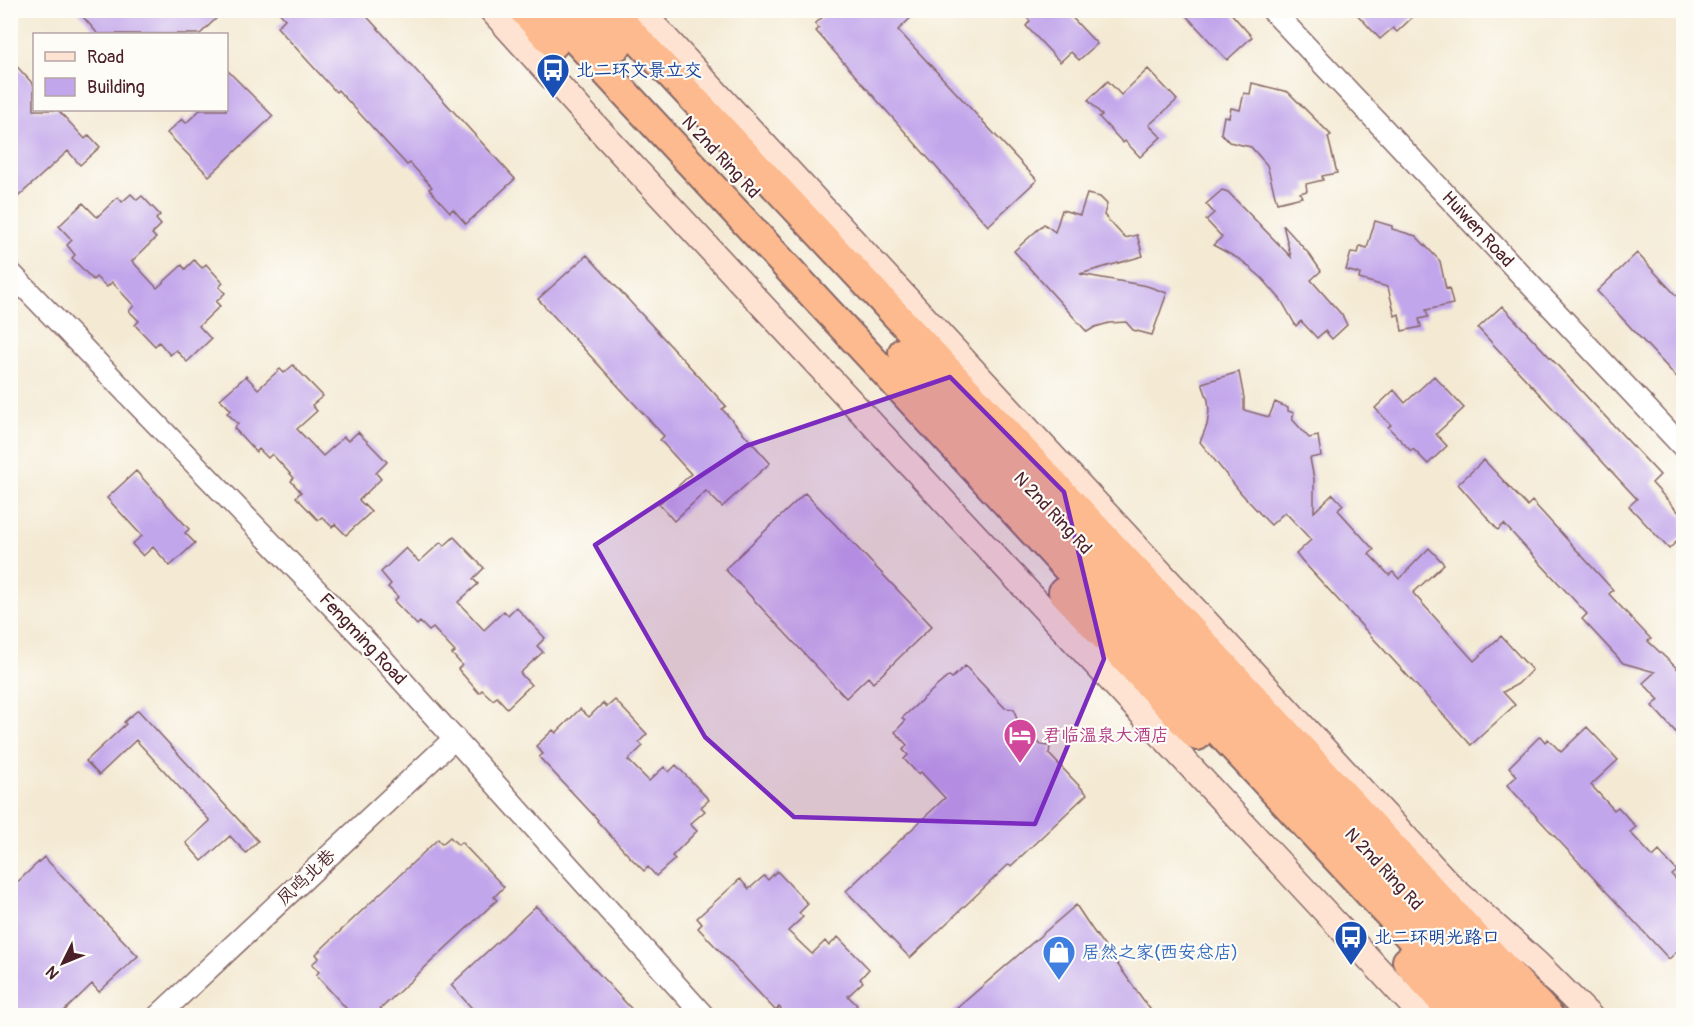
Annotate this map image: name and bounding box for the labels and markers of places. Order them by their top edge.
bus stop icon: 北二环文景立交 [535,52,571,99]
place label: 北二环文景立交 [576,59,702,82]
hotel icon: 君临温泉大酒店 [1002,717,1038,764]
place label: 君临温泉大酒店 [1043,724,1169,747]
bus stop icon: 北二环明光路口 [1333,919,1369,966]
place label: 北二环明光路口 [1374,926,1500,949]
shop icon: 居然之家(西安总店) [1041,934,1077,981]
place label: 居然之家(西安总店) [1082,941,1238,964]

